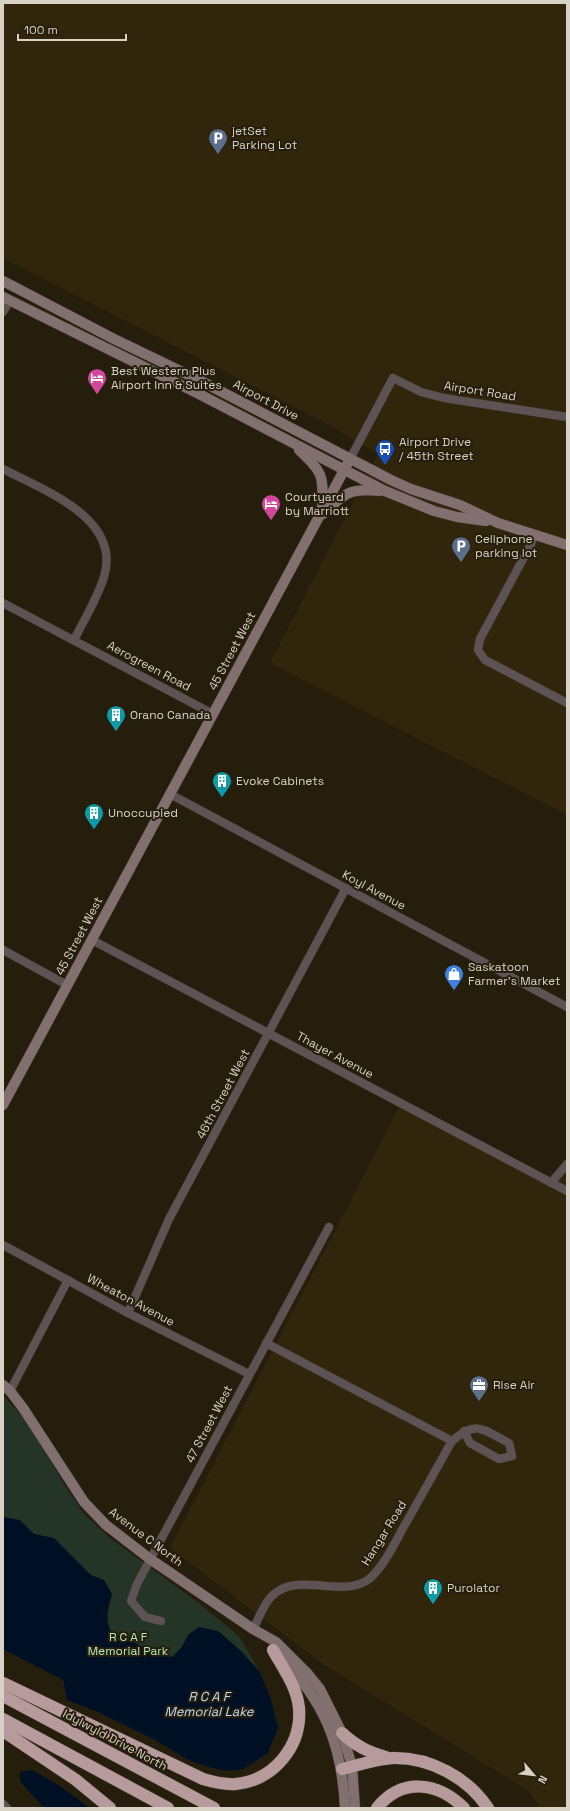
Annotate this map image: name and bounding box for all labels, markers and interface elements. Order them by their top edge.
scale bar [18,16,126,42]
text: 100 m [24,22,58,38]
place label: jetSet Parking Lot [231,123,297,153]
parking icon: jetSet Parking Lot [207,127,229,155]
place label: Best Western Plus Airport Inn & Suites [111,363,222,393]
hotel icon: Best Western Plus Airport Inn & Suites [86,367,108,395]
street label: Airport Drive [230,376,302,424]
street label: Airport Road [443,377,517,405]
place label: Airport Drive / 45th Street [399,434,474,464]
bus stop icon: Airport Drive / 45th Street [374,438,396,466]
place label: Courtyard by Marriott [285,489,349,519]
hotel icon: Courtyard by Marriott [260,493,282,521]
place label: Cellphone parking lot [475,531,537,561]
parking icon: Cellphone parking lot [450,535,472,563]
street label: 45 Street West [205,609,259,693]
street label: Aerogreen Road [104,637,194,695]
building icon: Orano Canada [105,704,127,732]
place label: Orano Canada [130,707,211,723]
building icon: Evoke Cabinets [211,770,233,798]
place label: Evoke Cabinets [236,773,324,789]
building icon: Unoccupied [83,802,105,830]
place label: Unoccupied [108,805,178,821]
street label: Koyl Avenue [339,866,409,914]
street label: 45 Street West [52,894,106,978]
place label: Saskatoon Farmer's Market [468,959,560,989]
shop icon: Saskatoon Farmer's Market [443,963,465,991]
street label: Thayer Avenue [294,1028,376,1082]
street label: 46th Street West [193,1046,253,1142]
street label: Wheaton Avenue [84,1270,178,1330]
office icon: Rise Air [468,1374,490,1402]
place label: Rise Air [493,1377,535,1393]
street label: 47 Street West [182,1382,236,1466]
street label: Hangar Road [358,1497,410,1569]
street label: Avenue C North [106,1504,186,1570]
building icon: Purolator [422,1577,444,1605]
place label: Purolator [447,1580,500,1596]
park label: R C A F Memorial Park [88,1629,169,1659]
water label: R C A F Memorial Lake [164,1688,255,1720]
street label: Idylwyld Drive North [60,1706,170,1774]
north arrow [514,1755,554,1795]
text: N [535,1773,551,1786]

